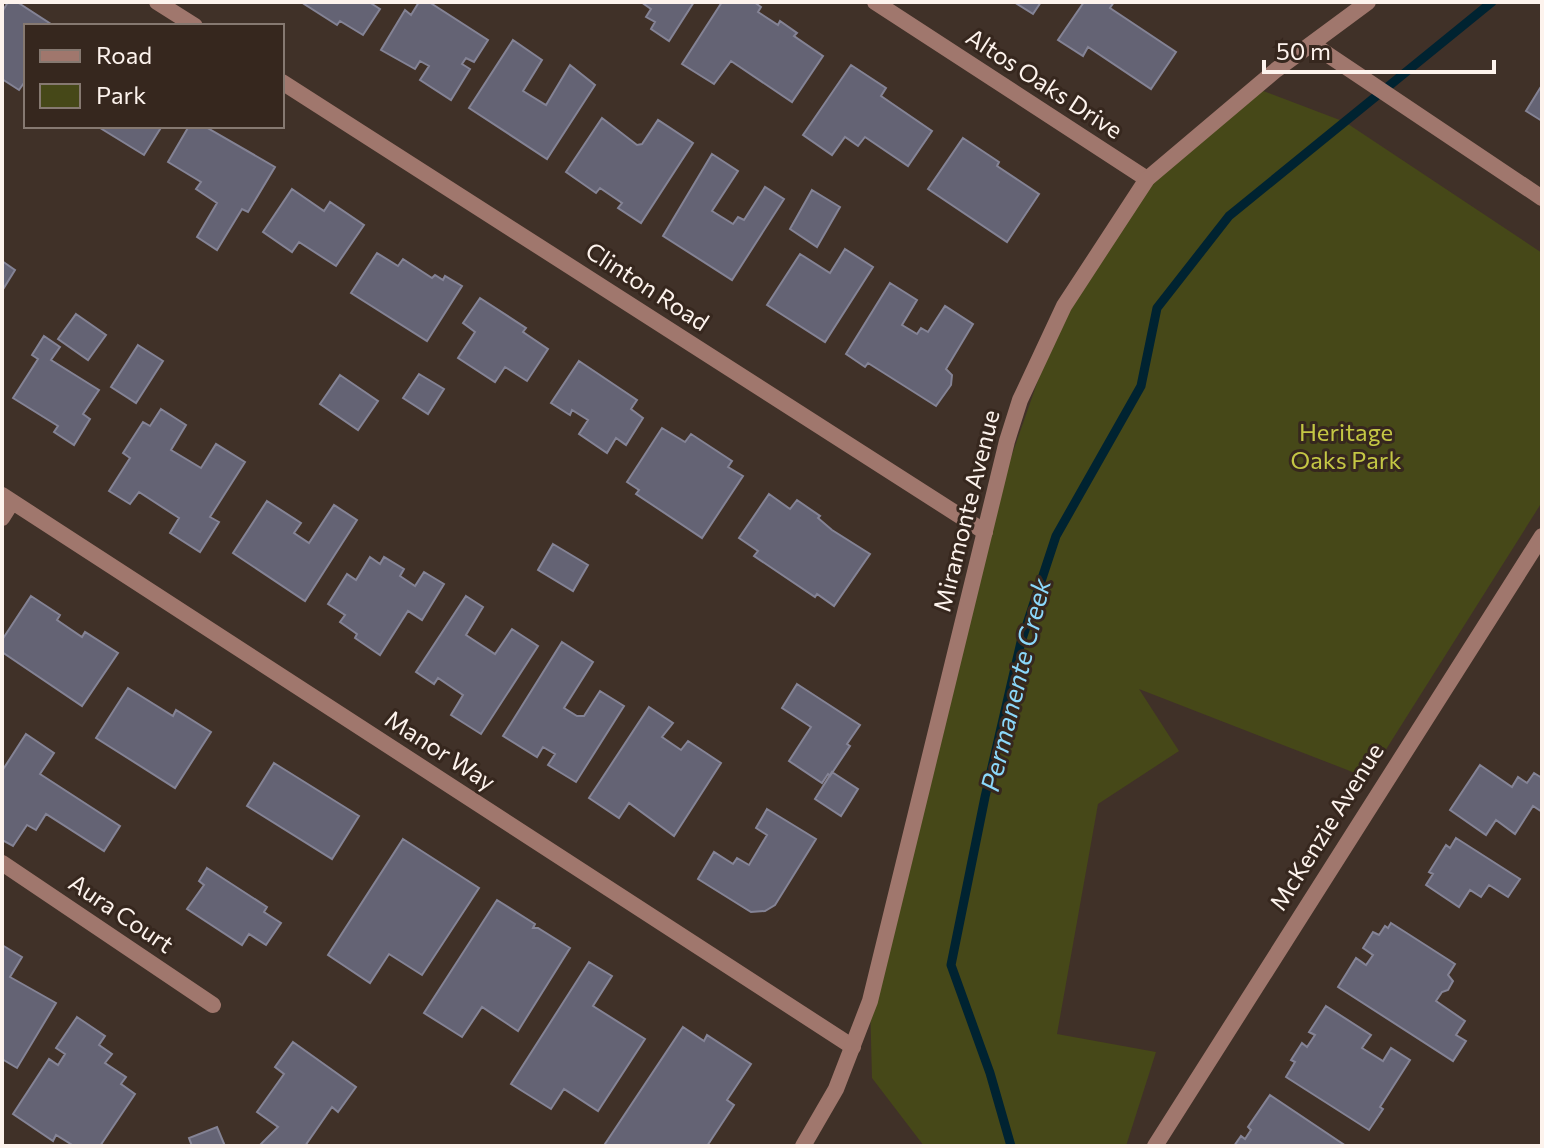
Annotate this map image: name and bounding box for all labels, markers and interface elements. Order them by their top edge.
street label: Altos Oaks Drive [961,21,1128,144]
legend [24,24,284,128]
scale bar [1264,24,1494,74]
text: 50 m [1276,36,1331,65]
text: Road [96,40,152,69]
text: Park [96,80,146,109]
street label: Clinton Road [581,235,715,336]
street label: Miramonte Avenue [926,407,1005,615]
park label: Heritage Oaks Park [1291,417,1401,474]
water label: Permanente Creek [973,574,1056,794]
street label: Manor Way [380,703,501,796]
street label: McKenzie Avenue [1263,737,1389,915]
street label: Aura Court [64,867,180,958]

